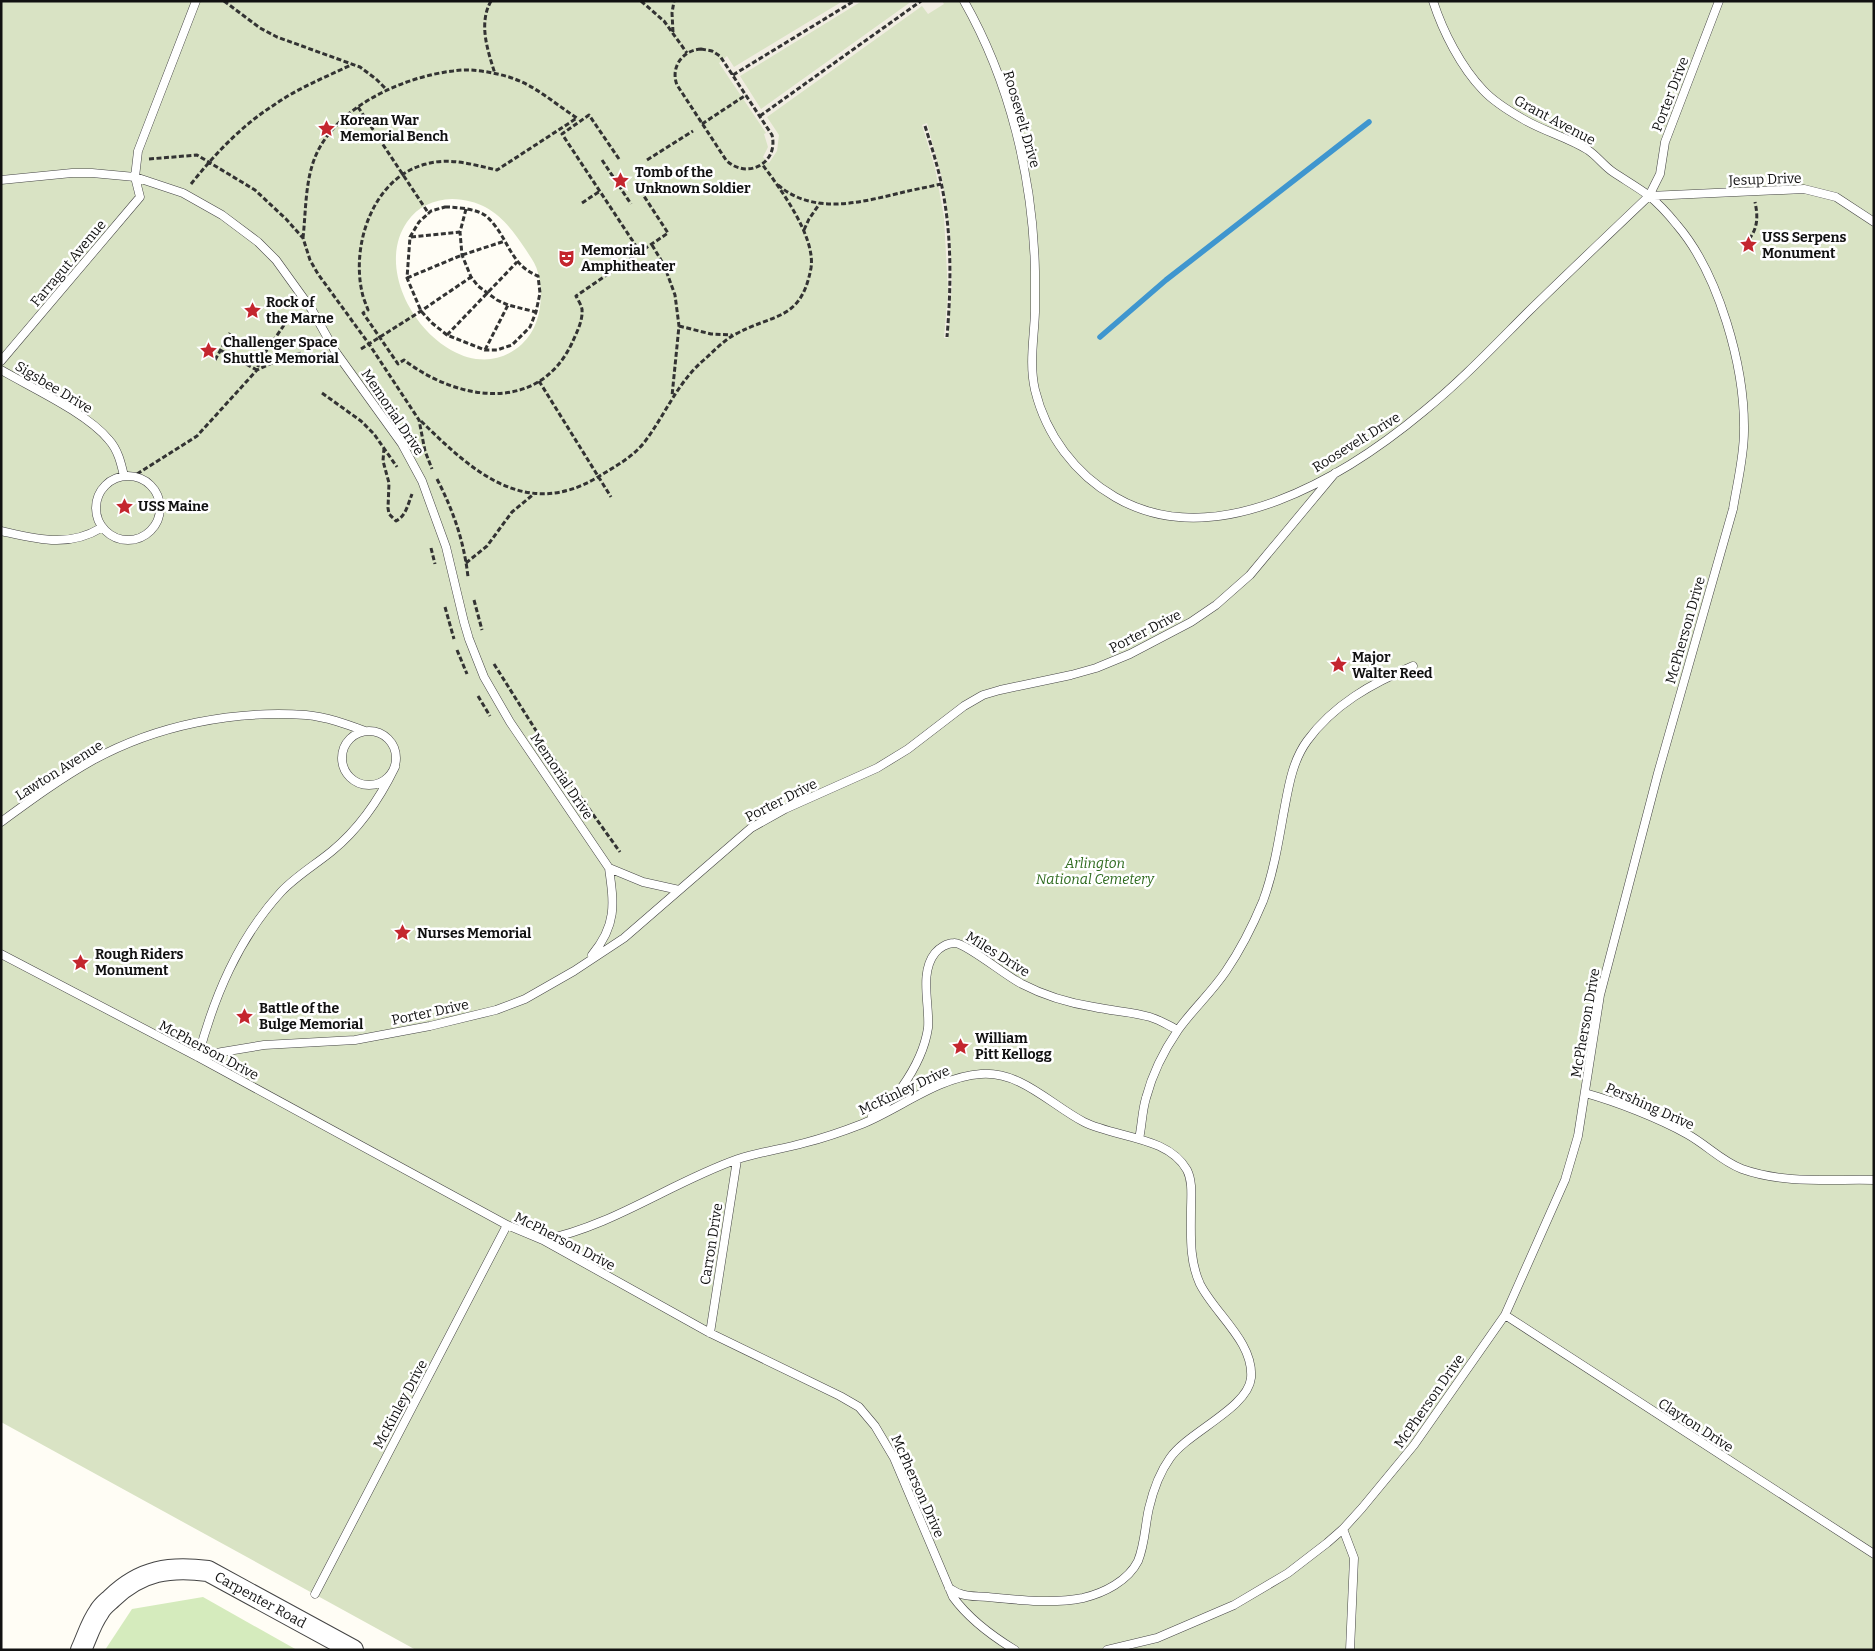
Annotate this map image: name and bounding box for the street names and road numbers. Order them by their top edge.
street label: Porter Drive [1648,55,1692,134]
street label: Roosevelt Drive [1000,69,1044,170]
street label: Grant Avenue [1511,92,1598,149]
street label: Jesup Drive [1727,170,1802,189]
street label: Farragut Avenue [27,216,110,310]
street label: Sigsbee Drive [12,358,96,417]
street label: Memorial Drive [357,366,428,459]
street label: Roosevelt Drive [1309,409,1403,476]
street label: McPherson Drive [1662,575,1709,686]
street label: Porter Drive [1106,606,1184,657]
street label: Memorial Drive [526,730,597,823]
street label: Lawton Avenue [12,737,106,804]
street label: Porter Drive [742,775,820,826]
street label: Miles Drive [963,928,1033,981]
street label: McPherson Drive [1567,967,1603,1079]
street label: Porter Drive [390,996,470,1029]
street label: McPherson Drive [156,1017,262,1084]
street label: McKinley Drive [856,1062,952,1119]
street label: Pershing Drive [1603,1079,1697,1134]
street label: Carron Drive [697,1202,726,1286]
street label: McPherson Drive [512,1209,618,1274]
street label: McPherson Drive [1391,1351,1468,1452]
street label: McKinley Drive [370,1357,431,1452]
street label: Clayton Drive [1655,1395,1737,1456]
street label: McPherson Drive [887,1432,948,1540]
street label: Carpenter Road [211,1568,309,1632]

